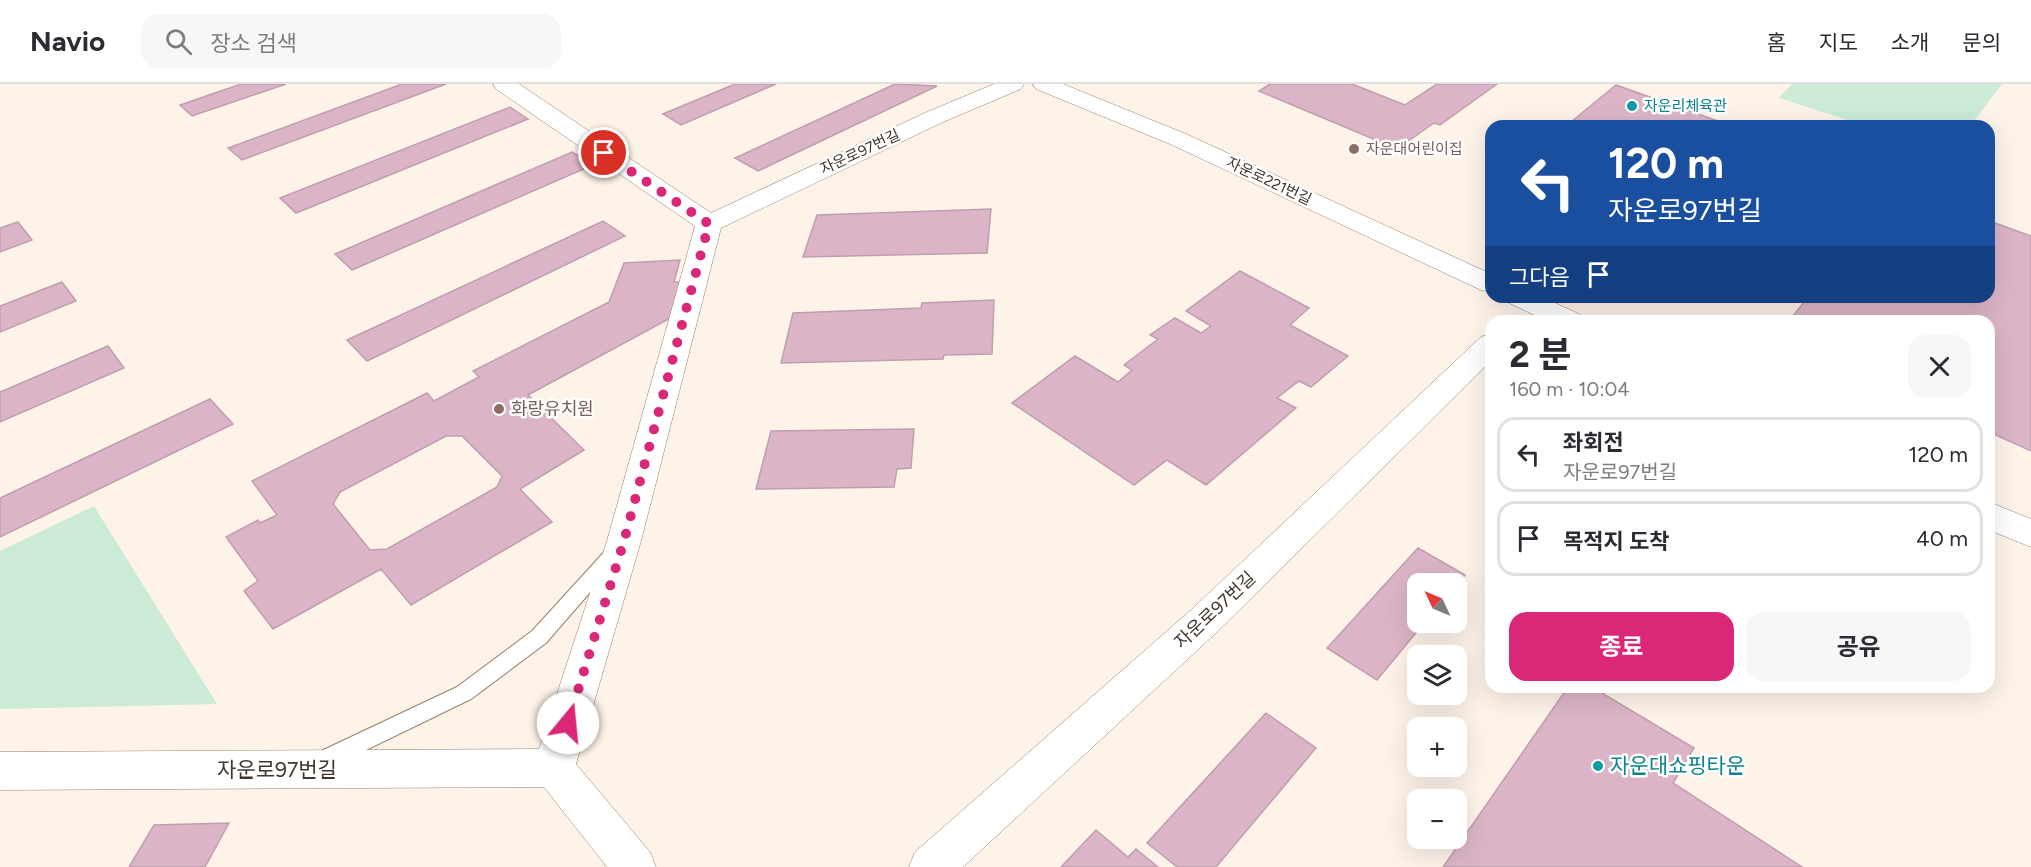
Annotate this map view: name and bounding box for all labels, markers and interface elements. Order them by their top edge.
search box [141,14,561,68]
text: Navio [30,24,105,58]
icon: search [162,25,195,58]
text: 장소 검색 [210,30,297,57]
text: 홈 [1767,30,1786,55]
text: 지도 [1819,30,1858,55]
text: 소개 [1891,30,1929,55]
text: 문의 [1962,30,2001,55]
place label: 자운리체육관 [1644,97,1727,115]
marker: 자운리체육관 [1625,99,1639,113]
street label: 자운로97번길 [817,126,903,178]
pin [578,127,629,178]
icon: arrive [587,136,620,169]
text: 120 m [1608,138,1724,189]
place label: 자운대어린이집 [1366,140,1463,158]
marker: 자운대어린이집 [1347,142,1361,156]
icon: left [1509,144,1587,222]
street label: 자운로221번길 [1224,153,1314,209]
text: 자운로97번길 [1608,194,1762,227]
icon: arrive [1582,258,1615,291]
text: 그다음 [1509,264,1570,291]
text: 2 분 [1509,333,1572,376]
button: close [1908,335,1971,398]
text: 160 m · 10:04 [1509,377,1630,401]
place label: 화랑유치원 [511,398,594,420]
marker: 화랑유치원 [492,402,506,416]
text: 좌회전 [1563,429,1624,456]
icon: left [1512,438,1545,471]
text: 120 m [1908,441,1968,468]
text: 자운로97번길 [1563,460,1677,484]
icon: arrive [1512,522,1545,555]
text: 40 m [1916,525,1968,552]
text: 목적지 도착 [1563,528,1669,555]
street label: 자운로97번길 [1170,567,1260,653]
north arrow [1407,573,1467,633]
map controls [1407,573,1467,849]
button: 종료 [1509,612,1734,681]
button: 공유 [1746,612,1971,681]
button: layers [1407,645,1467,705]
position arrow [536,691,600,755]
button: + [1407,717,1467,777]
place label: 자운대쇼핑타운 [1610,753,1745,778]
street label: 자운로97번길 [217,757,337,782]
marker: 자운대쇼핑타운 [1591,759,1605,773]
button: − [1407,789,1467,849]

